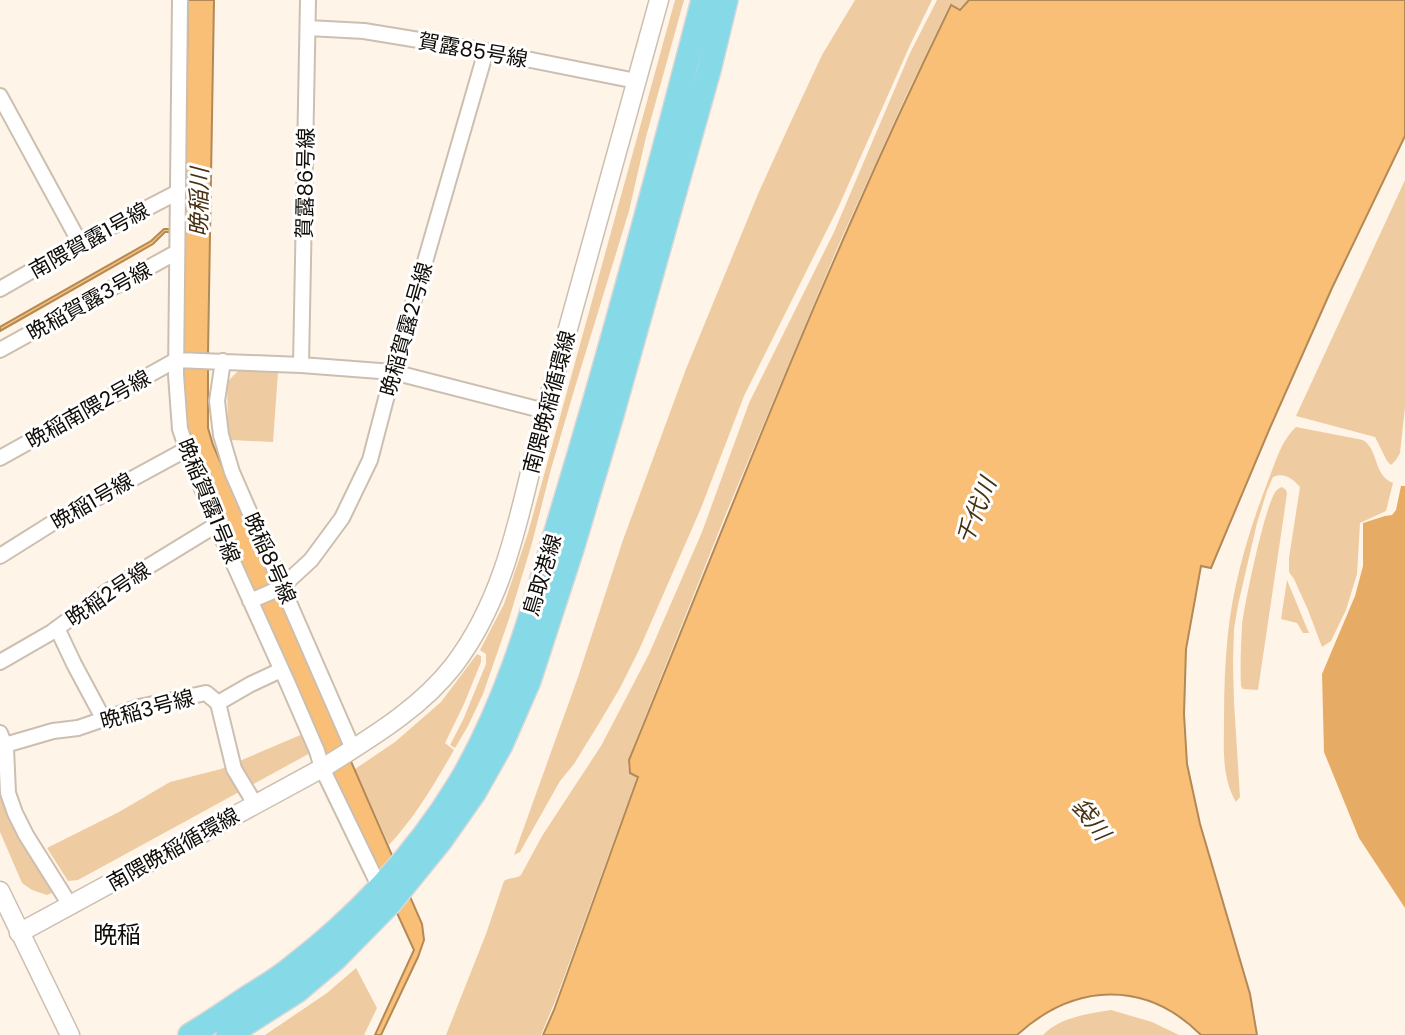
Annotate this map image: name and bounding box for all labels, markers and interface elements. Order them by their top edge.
street label: 賀露85号線 [416,26,530,74]
street label: 賀露86号線 [290,127,320,239]
water label: 晩稲川 [182,164,216,237]
street label: 南隈賀露1号線 [24,195,154,285]
street label: 晩稲賀露3号線 [21,255,157,347]
street label: 晩稲賀露2号線 [373,259,439,399]
street label: 南隈晩稲循環線 [516,327,582,477]
street label: 晩稲南隈2号線 [21,363,155,455]
street label: 晩稲賀露1号線 [171,434,247,568]
street label: 晩稲1号線 [45,466,139,536]
water label: 千代川 [948,470,1005,549]
street label: 晩稲8号線 [237,508,303,608]
street label: 鳥取港線 [516,531,568,619]
street label: 晩稲2号線 [60,555,156,633]
street label: 晩稲3号線 [97,683,197,735]
water label: 袋川 [1064,791,1119,849]
street label: 南隈晩稲循環線 [102,801,244,897]
district label: 晩稲 [93,918,141,951]

